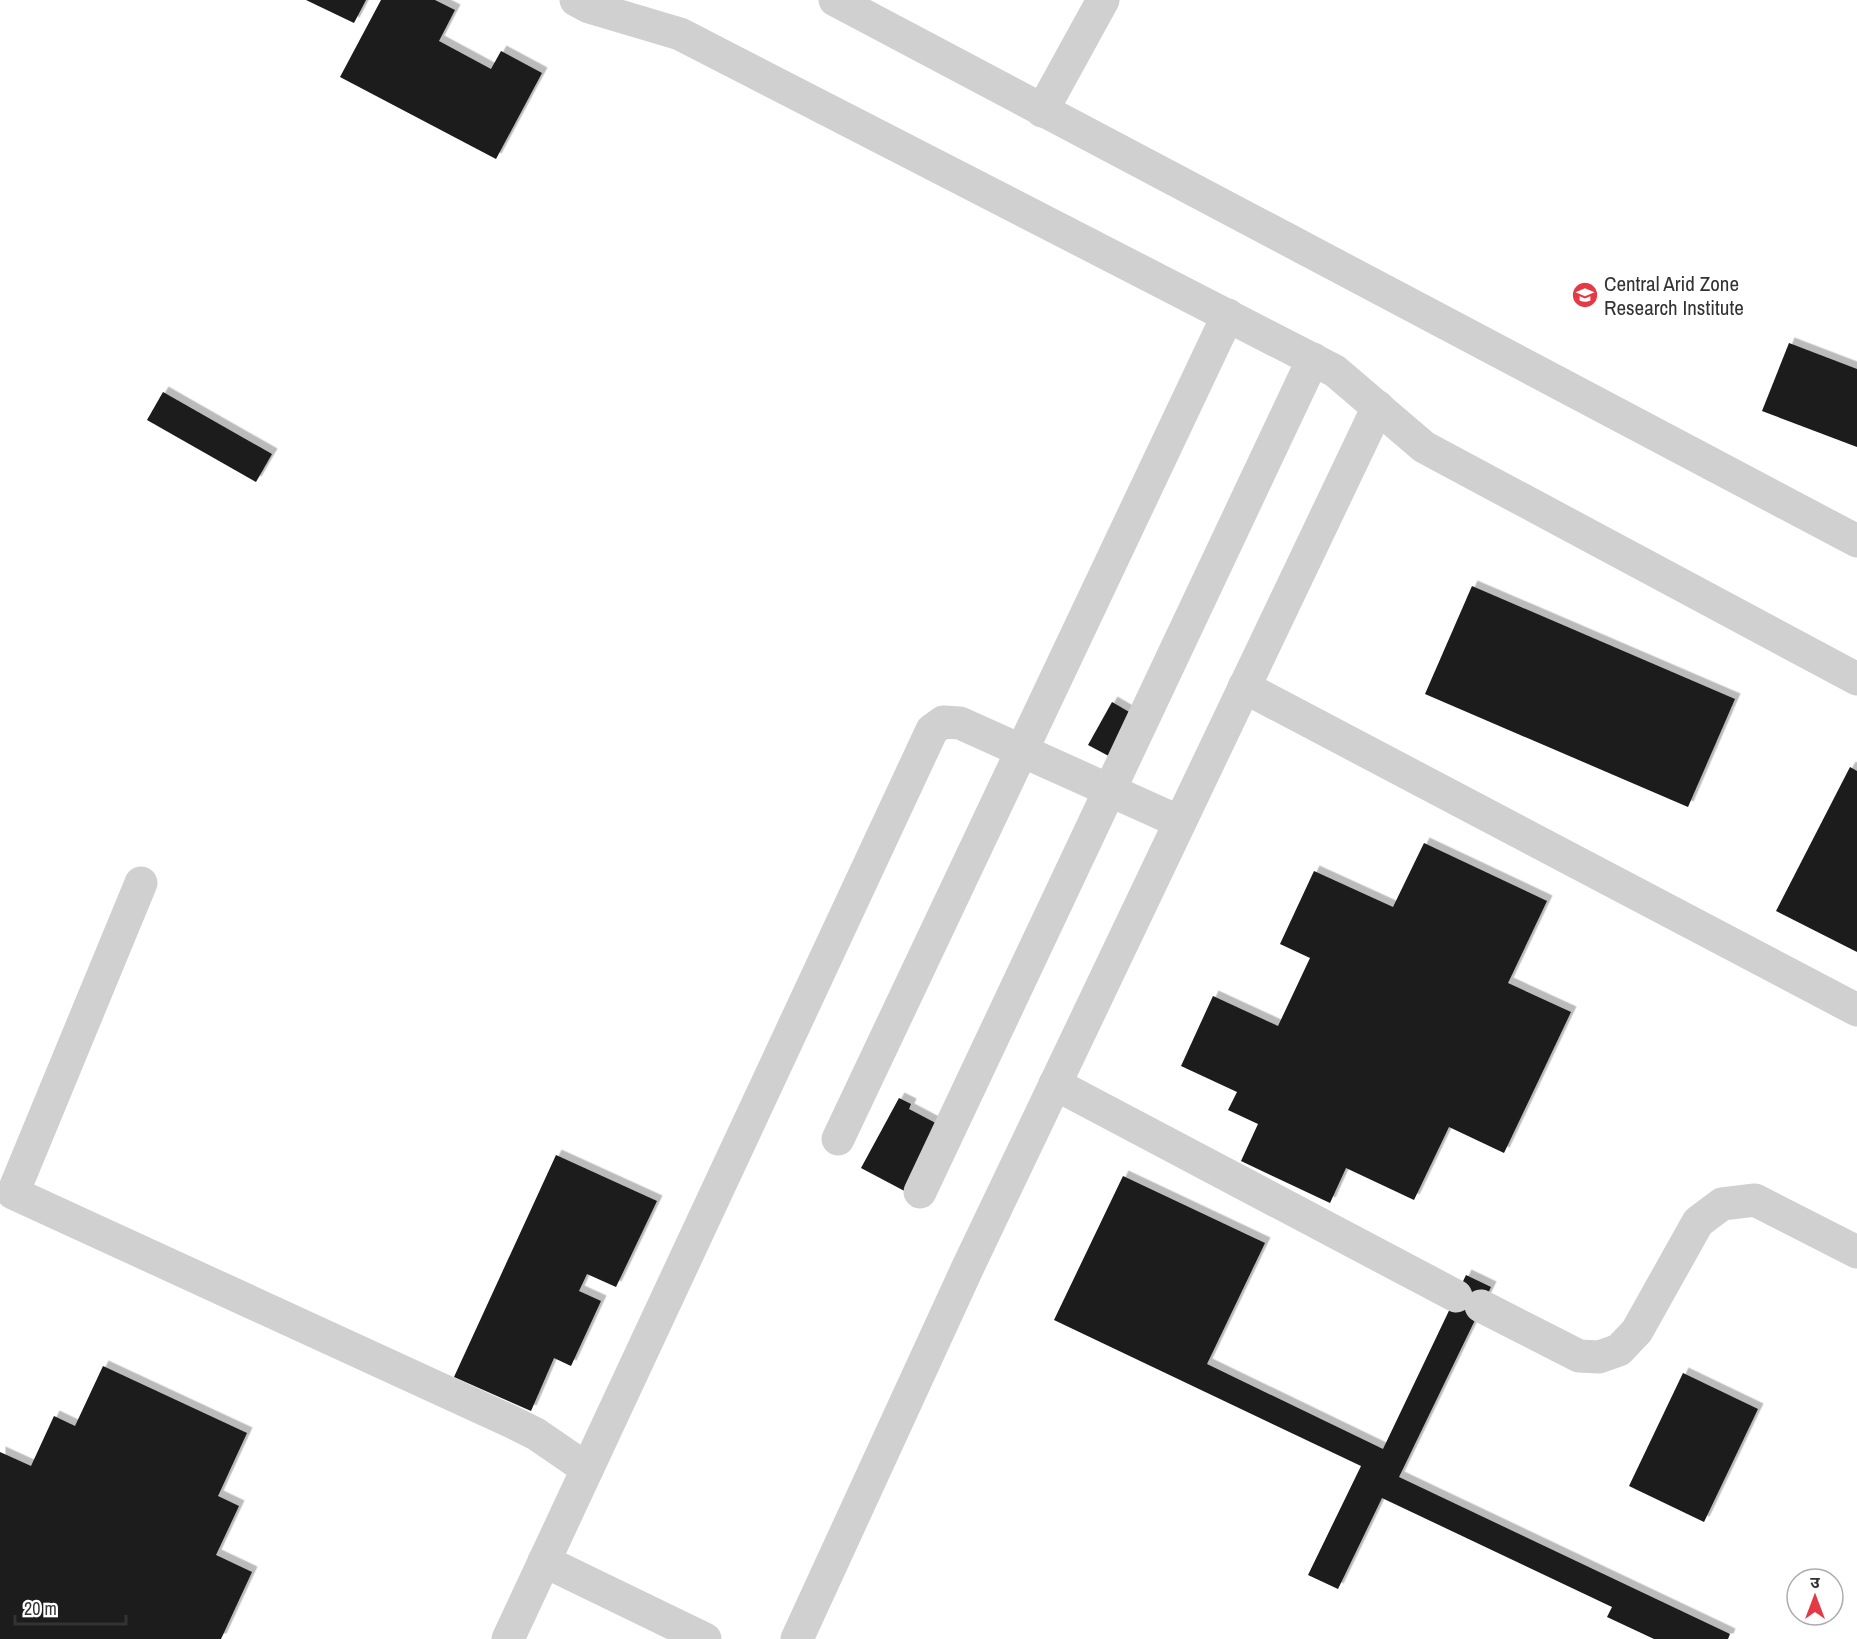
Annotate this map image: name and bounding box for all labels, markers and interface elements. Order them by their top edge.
place label: Central Arid Zone Research Institute [1604,269,1744,322]
school or university icon: Central Arid Zone Research Institute [1570,280,1600,310]
north arrow [1785,1567,1845,1627]
text: उ [1810,1571,1820,1593]
scale bar [15,1588,126,1626]
text: 20 m [24,1596,57,1621]

